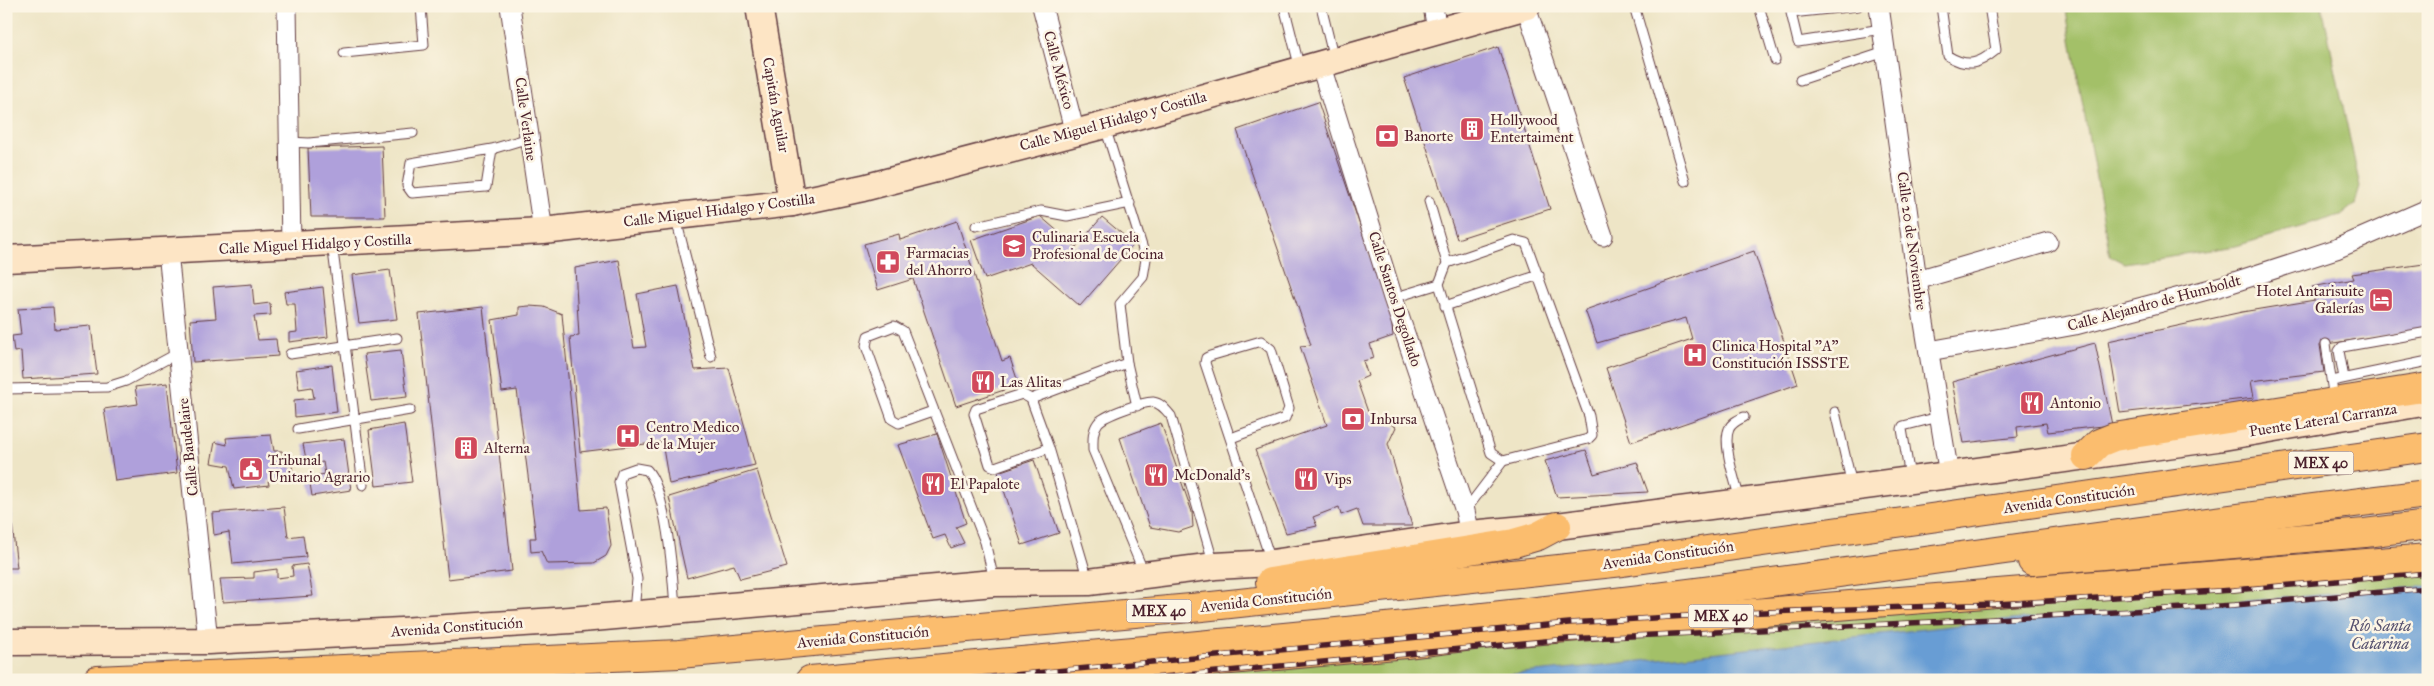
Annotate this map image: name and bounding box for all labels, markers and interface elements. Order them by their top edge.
street label: Calle México [1040,29,1078,111]
street label: Capitán Aguilar [759,56,793,154]
street label: Calle Verlaine [511,76,541,162]
street label: Calle Miguel Hidalgo y Costilla [1018,87,1209,155]
place label: Hollywood Entertaiment [1490,111,1575,146]
building icon: Hollywood Entertaiment [1459,116,1485,142]
bank icon: Banorte [1374,123,1400,149]
place label: Banorte [1404,127,1453,145]
street label: Calle 20 de Noviembre [1893,171,1931,311]
street label: Calle Miguel Hidalgo y Costilla [622,189,816,231]
place label: Culinaria Escuela Profesional de Cocina [1032,228,1164,263]
street label: Calle Santos Degollado [1365,229,1425,369]
street label: Calle Miguel Hidalgo y Costilla [218,230,412,258]
school or university icon: Culinaria Escuela Profesional de Cocina [1001,233,1027,259]
place label: Farmacias del Ahorro [906,244,972,279]
pharmacy icon: Farmacias del Ahorro [875,249,901,275]
street label: Calle Alejandro de Humboldt [2065,271,2243,335]
place label: Hotel Antarisuite Galerías [2256,282,2364,317]
hotel icon: Hotel Antarisuite Galerías [2368,287,2394,313]
place label: Clinica Hospital "A" Constitución ISSSTE [1712,337,1849,372]
hospital icon: Clinica Hospital "A" Constitución ISSSTE [1682,342,1708,368]
restaurant icon: Las Alitas [970,369,996,395]
place label: Las Alitas [1000,373,1061,391]
restaurant icon: Antonio [2019,390,2045,416]
place label: Antonio [2049,394,2101,412]
street label: Calle Baudelaire [174,397,202,497]
street label: Puente Lateral Carranza [2248,399,2399,441]
bank icon: Inbursa [1340,406,1366,432]
place label: Inbursa [1370,410,1418,428]
place label: Centro Medico de la Mujer [646,418,740,453]
hospital icon: Centro Medico de la Mujer [615,423,641,449]
building icon: Alterna [453,435,479,461]
place label: Alterna [483,439,530,457]
place label: Tribunal Unitario Agrario [268,451,371,486]
road number: MEX 40 [2288,452,2354,474]
public building icon: Tribunal Unitario Agrario [238,456,264,482]
restaurant icon: McDonald's [1143,462,1169,488]
place label: McDonald's [1174,466,1250,484]
restaurant icon: Vips [1293,466,1319,492]
place label: Vips [1323,470,1352,488]
restaurant icon: El Papalote [920,471,946,497]
place label: El Papalote [950,475,1020,493]
street label: Avenida Constitución [2001,481,2136,517]
street label: Avenida Constitución [1600,537,1735,573]
street label: Avenida Constitución [1198,584,1333,616]
road number: MEX 40 [1126,600,1192,622]
road number: MEX 40 [1688,604,1754,628]
street label: Avenida Constitución [389,613,524,641]
water label: Río Santa Catarina [2348,616,2412,653]
street label: Avenida Constitución [795,622,930,652]

